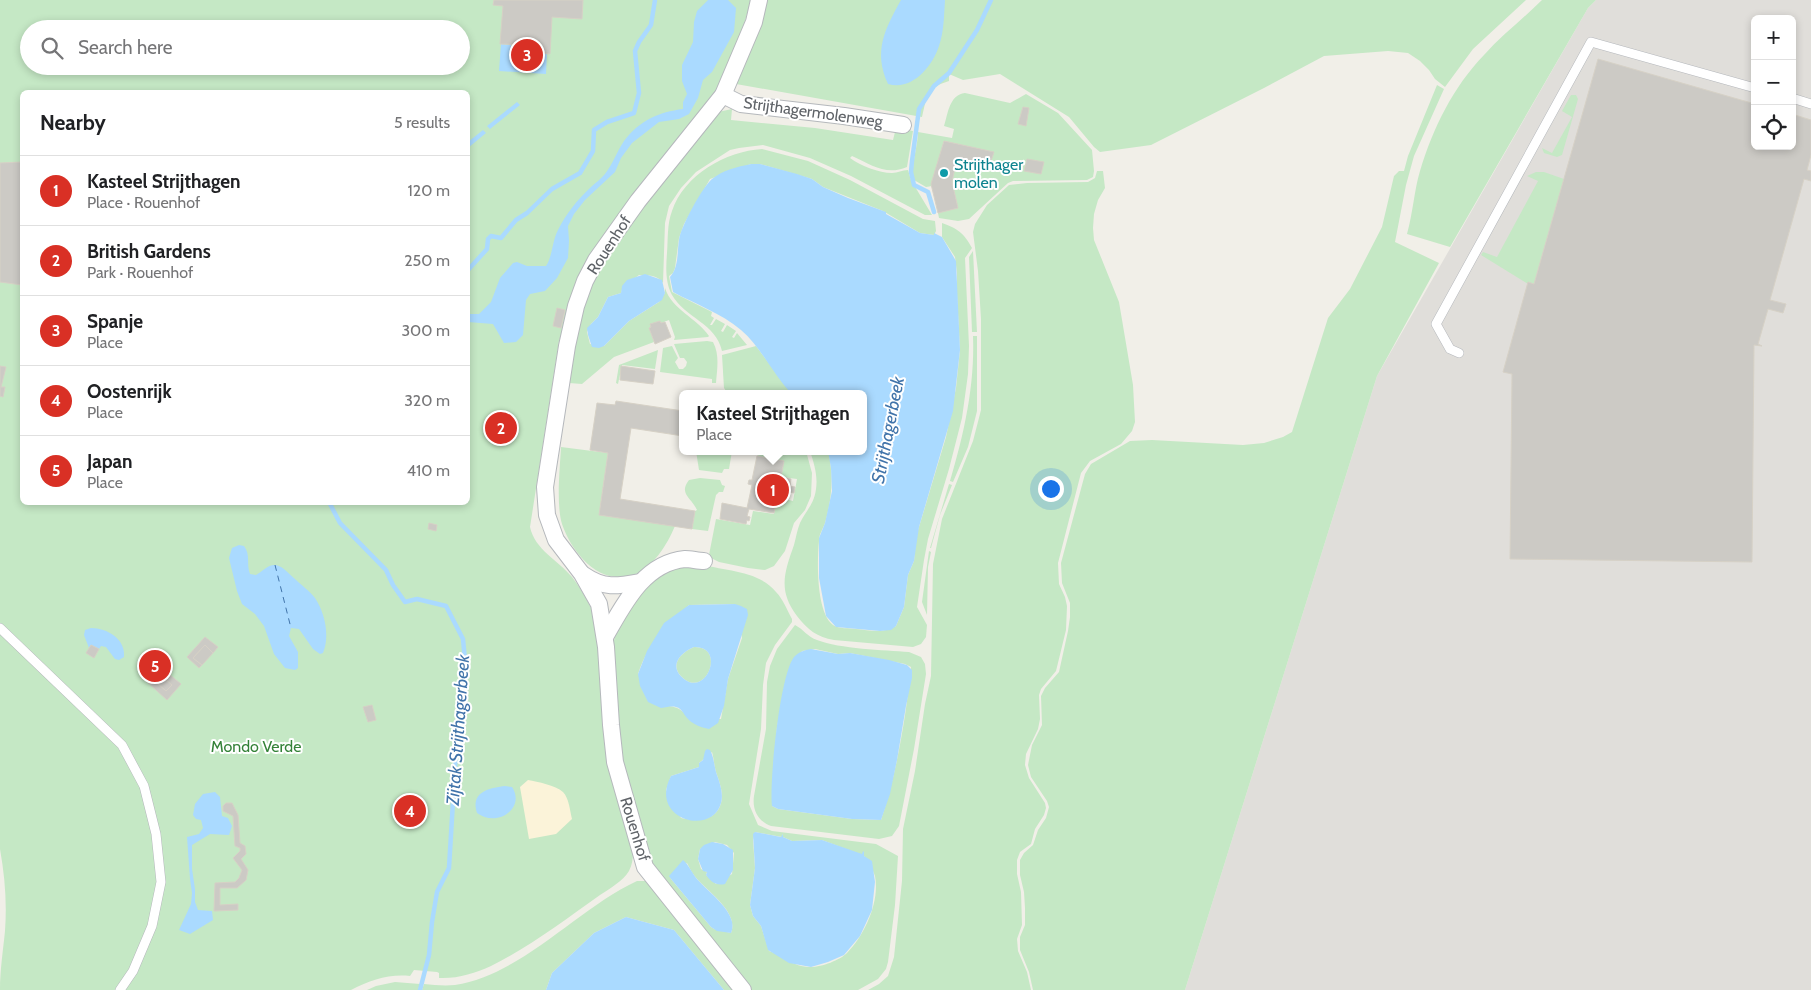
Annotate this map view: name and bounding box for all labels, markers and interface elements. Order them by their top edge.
map controls [1751,15,1796,150]
button: + [1751,15,1796,60]
search box [20,20,470,75]
icon: search [38,34,66,62]
text: Search here [78,36,172,59]
pin: 3 [511,36,543,74]
button: − [1751,60,1796,105]
street label: Strijthagermolenweg [742,93,885,131]
button: locate [1751,105,1796,150]
text: Nearby [40,110,106,135]
text: 5 results [394,113,450,132]
place label: Strijthager molen [954,155,1024,192]
marker: Strijthager molen [938,167,950,179]
text: Kasteel Strijthagen [87,170,241,193]
text: 1 [53,181,59,200]
text: 120 m [408,181,450,200]
text: Place · Rouenhof [87,193,200,212]
street label: Rouenhof [583,211,635,278]
text: British Gardens [87,240,211,263]
text: 2 [52,251,60,270]
text: 250 m [404,251,450,270]
text: Park · Rouenhof [87,263,193,282]
text: Spanje [87,310,143,333]
text: 3 [52,321,60,340]
text: 300 m [401,321,450,340]
text: Place [87,333,123,352]
water label: Strijthagerbeek [867,374,909,485]
text: Oostenrijk [87,380,172,403]
popup [679,390,867,455]
text: 4 [51,391,61,410]
text: 320 m [404,391,450,410]
text: Kasteel Strijthagen [696,402,850,425]
text: Place [87,403,123,422]
pin: 2 [485,409,517,447]
text: Place [696,425,732,444]
text: Japan [87,450,132,473]
text: 5 [52,461,60,480]
text: 410 m [407,461,450,480]
pin: 1 [757,471,789,509]
text: Place [87,473,123,492]
your location [1038,476,1064,502]
pin: 5 [139,647,171,685]
water label: Zijtak Strijthagerbeek [442,653,474,807]
park label: Mondo Verde [211,737,301,756]
pin: 4 [394,792,426,830]
street label: Rouenhof [616,794,654,864]

